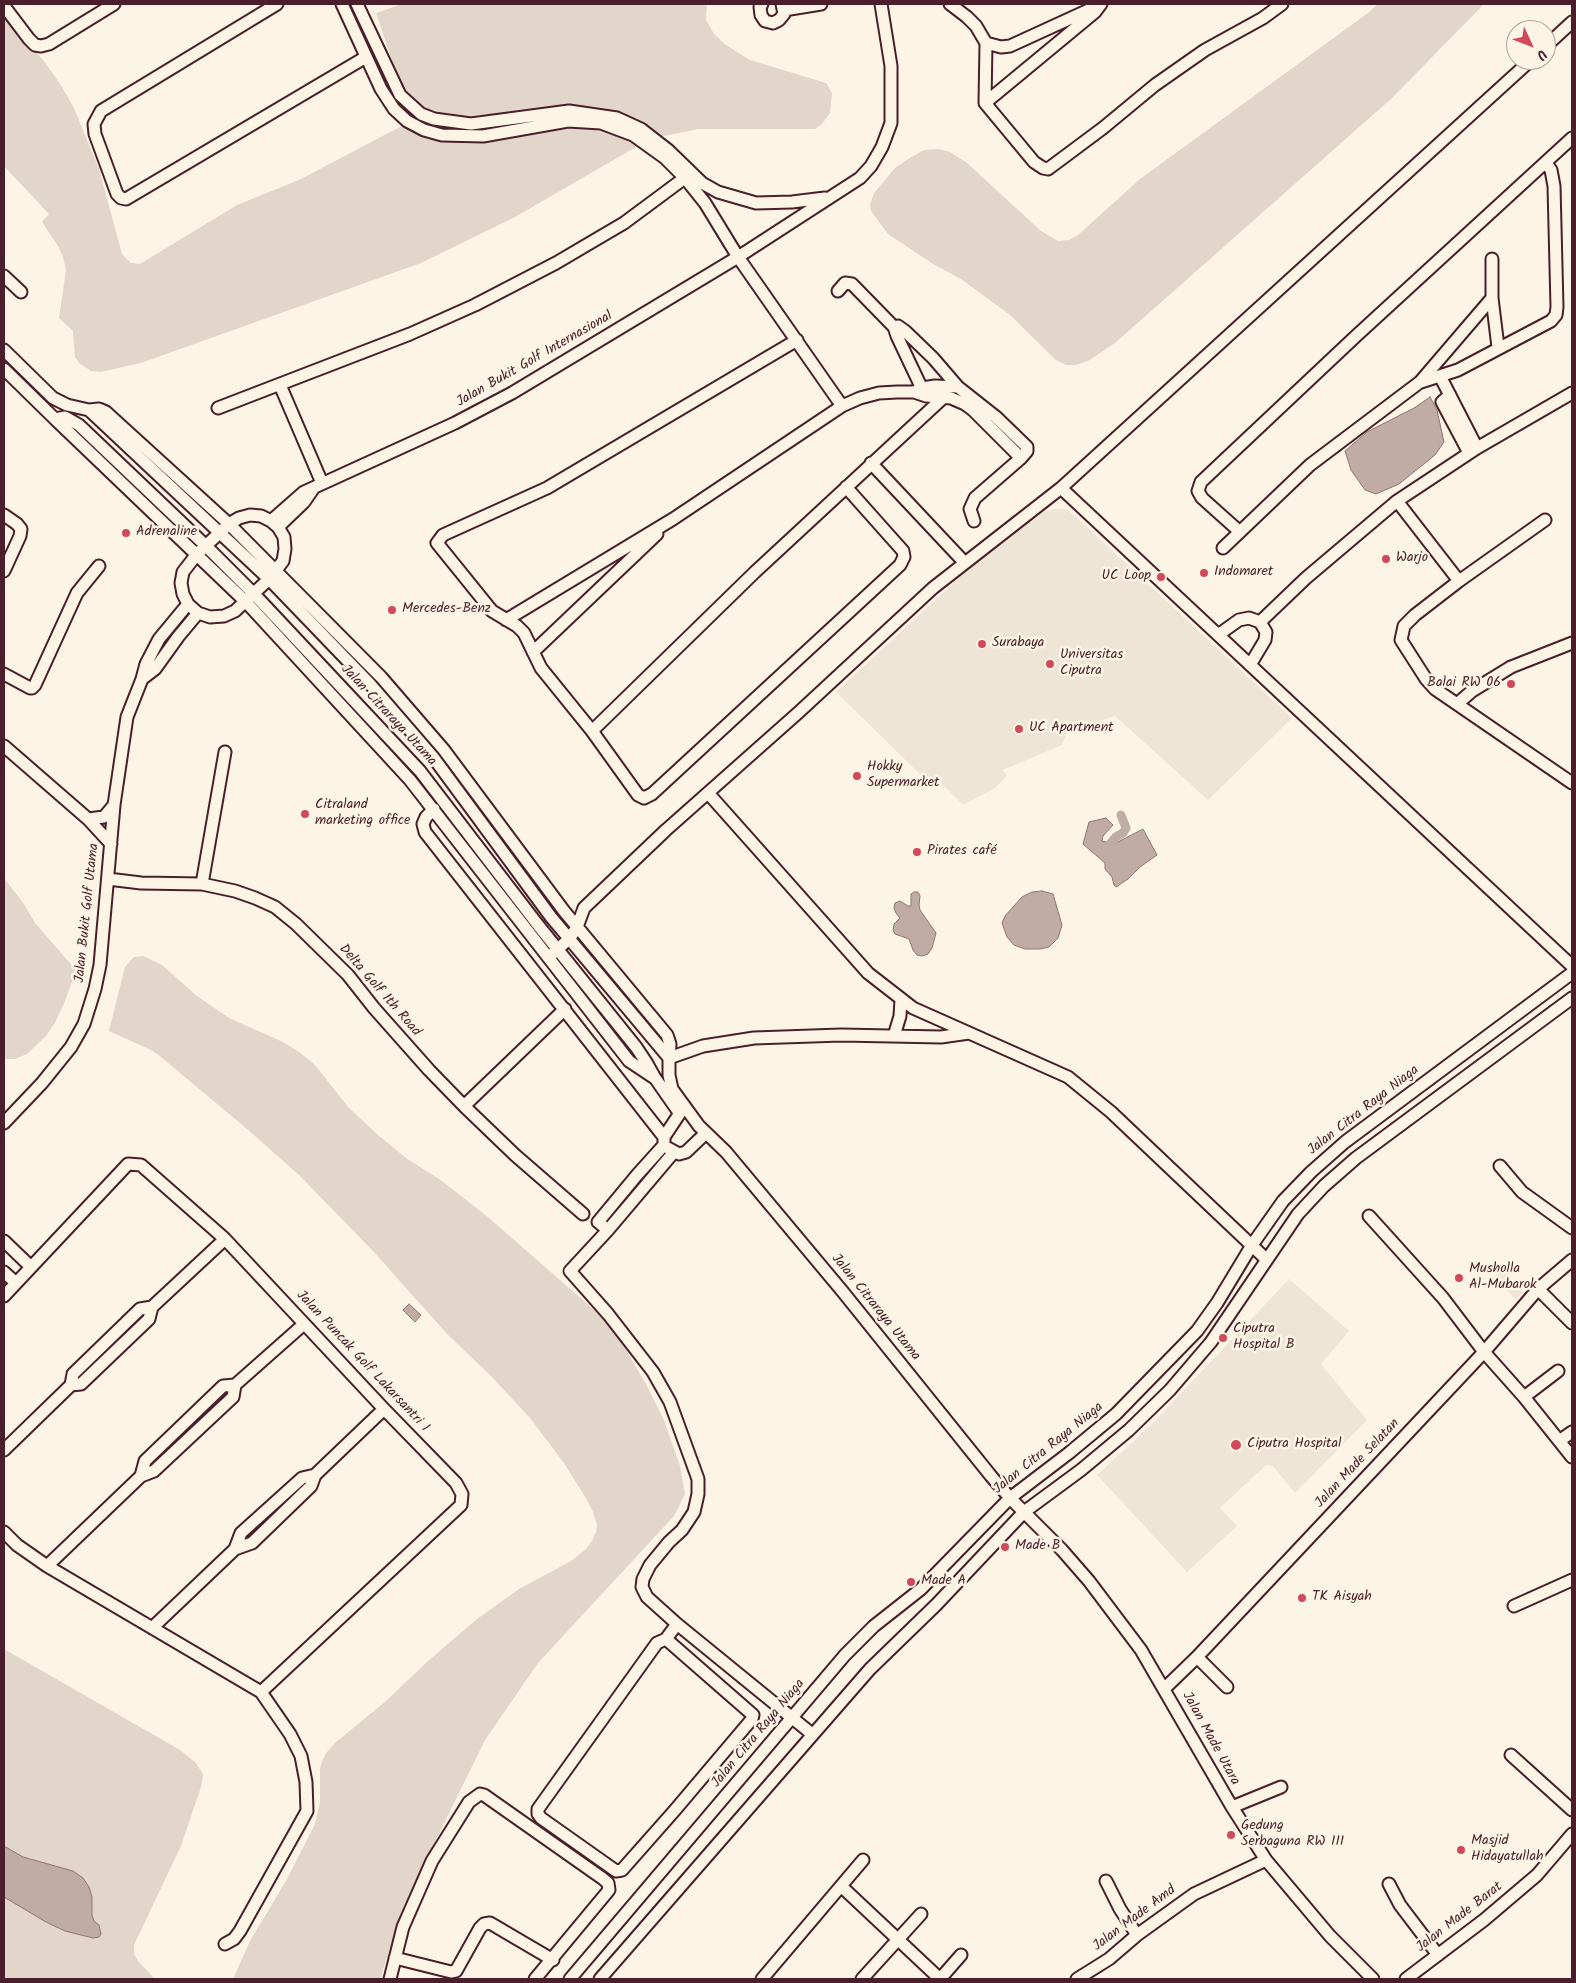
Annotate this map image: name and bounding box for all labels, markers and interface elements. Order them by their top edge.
north arrow [1506,20,1556,70]
text: U [1530,44,1552,65]
street label: Jalan Bukit Golf Internasional [454,308,616,412]
place label: Adrenaline [136,525,197,541]
marker: Adrenaline [120,527,132,539]
place label: Warjo [1396,551,1428,567]
marker: Warjo [1380,553,1392,565]
place label: Indomaret [1214,565,1273,581]
marker: Indomaret [1198,567,1210,579]
place label: UC Loop [1102,569,1151,585]
marker: UC Loop [1155,571,1167,583]
place label: Mercedes-Benz [402,602,491,618]
marker: Mercedes-Benz [386,604,398,616]
place label: Surabaya [992,636,1044,652]
marker: Surabaya [976,638,988,650]
place label: Universitas Ciputra [1060,648,1123,680]
marker: Universitas Ciputra [1044,658,1056,670]
street label: Jalan Citraraya Utama [337,662,439,770]
place label: Balai RW 06 [1427,676,1501,692]
marker: Balai RW 06 [1505,678,1517,690]
place label: UC Apartment [1029,721,1114,737]
marker: UC Apartment [1013,723,1025,735]
place label: Hokky Supermarket [867,760,939,792]
marker: Hokky Supermarket [851,770,863,782]
place label: Citraland marketing office [315,798,410,830]
marker: Citraland marketing office [299,808,311,820]
street label: Jalan Bukit Golf Utama [72,842,104,984]
place label: Pirates café [927,844,997,860]
marker: Pirates café [911,846,923,858]
street label: Delta Golf 1th Road [334,942,424,1040]
street label: Jalan Citra Raya Niaga [1305,1062,1423,1160]
street label: Jalan Citraraya Utama [827,1251,923,1365]
place label: Musholla Al-Mubarok [1469,1262,1537,1294]
marker: Musholla Al-Mubarok [1453,1272,1465,1284]
street label: Jalan Puncak Golf Lakarsantri 1 [292,1288,432,1436]
place label: Ciputra Hospital B [1233,1322,1295,1354]
marker: Ciputra Hospital B [1217,1332,1229,1344]
street label: Jalan Citra Raya Niaga [991,1400,1107,1498]
street label: Jalan Made Selatan [1312,1416,1404,1512]
place label: Ciputra Hospital [1247,1437,1341,1453]
marker: Ciputra Hospital [1229,1438,1243,1452]
place label: Made B [1015,1539,1060,1555]
marker: Made B [999,1541,1011,1553]
place label: Made A [921,1574,966,1590]
marker: Made A [905,1576,917,1588]
place label: TK Aisyah [1312,1590,1372,1606]
marker: TK Aisyah [1296,1592,1308,1604]
street label: Jalan Citra Raya Niaga [709,1676,809,1792]
street label: Jalan Made Utara [1177,1689,1243,1789]
place label: Gedung Serbaguna RW III [1241,1819,1344,1851]
marker: Gedung Serbaguna RW III [1225,1829,1237,1841]
place label: Masjid Hidayatullah [1471,1834,1543,1866]
marker: Masjid Hidayatullah [1455,1844,1467,1856]
street label: Jalan Made Barat [1414,1879,1506,1957]
street label: Jalan Made Amd [1090,1882,1180,1956]

